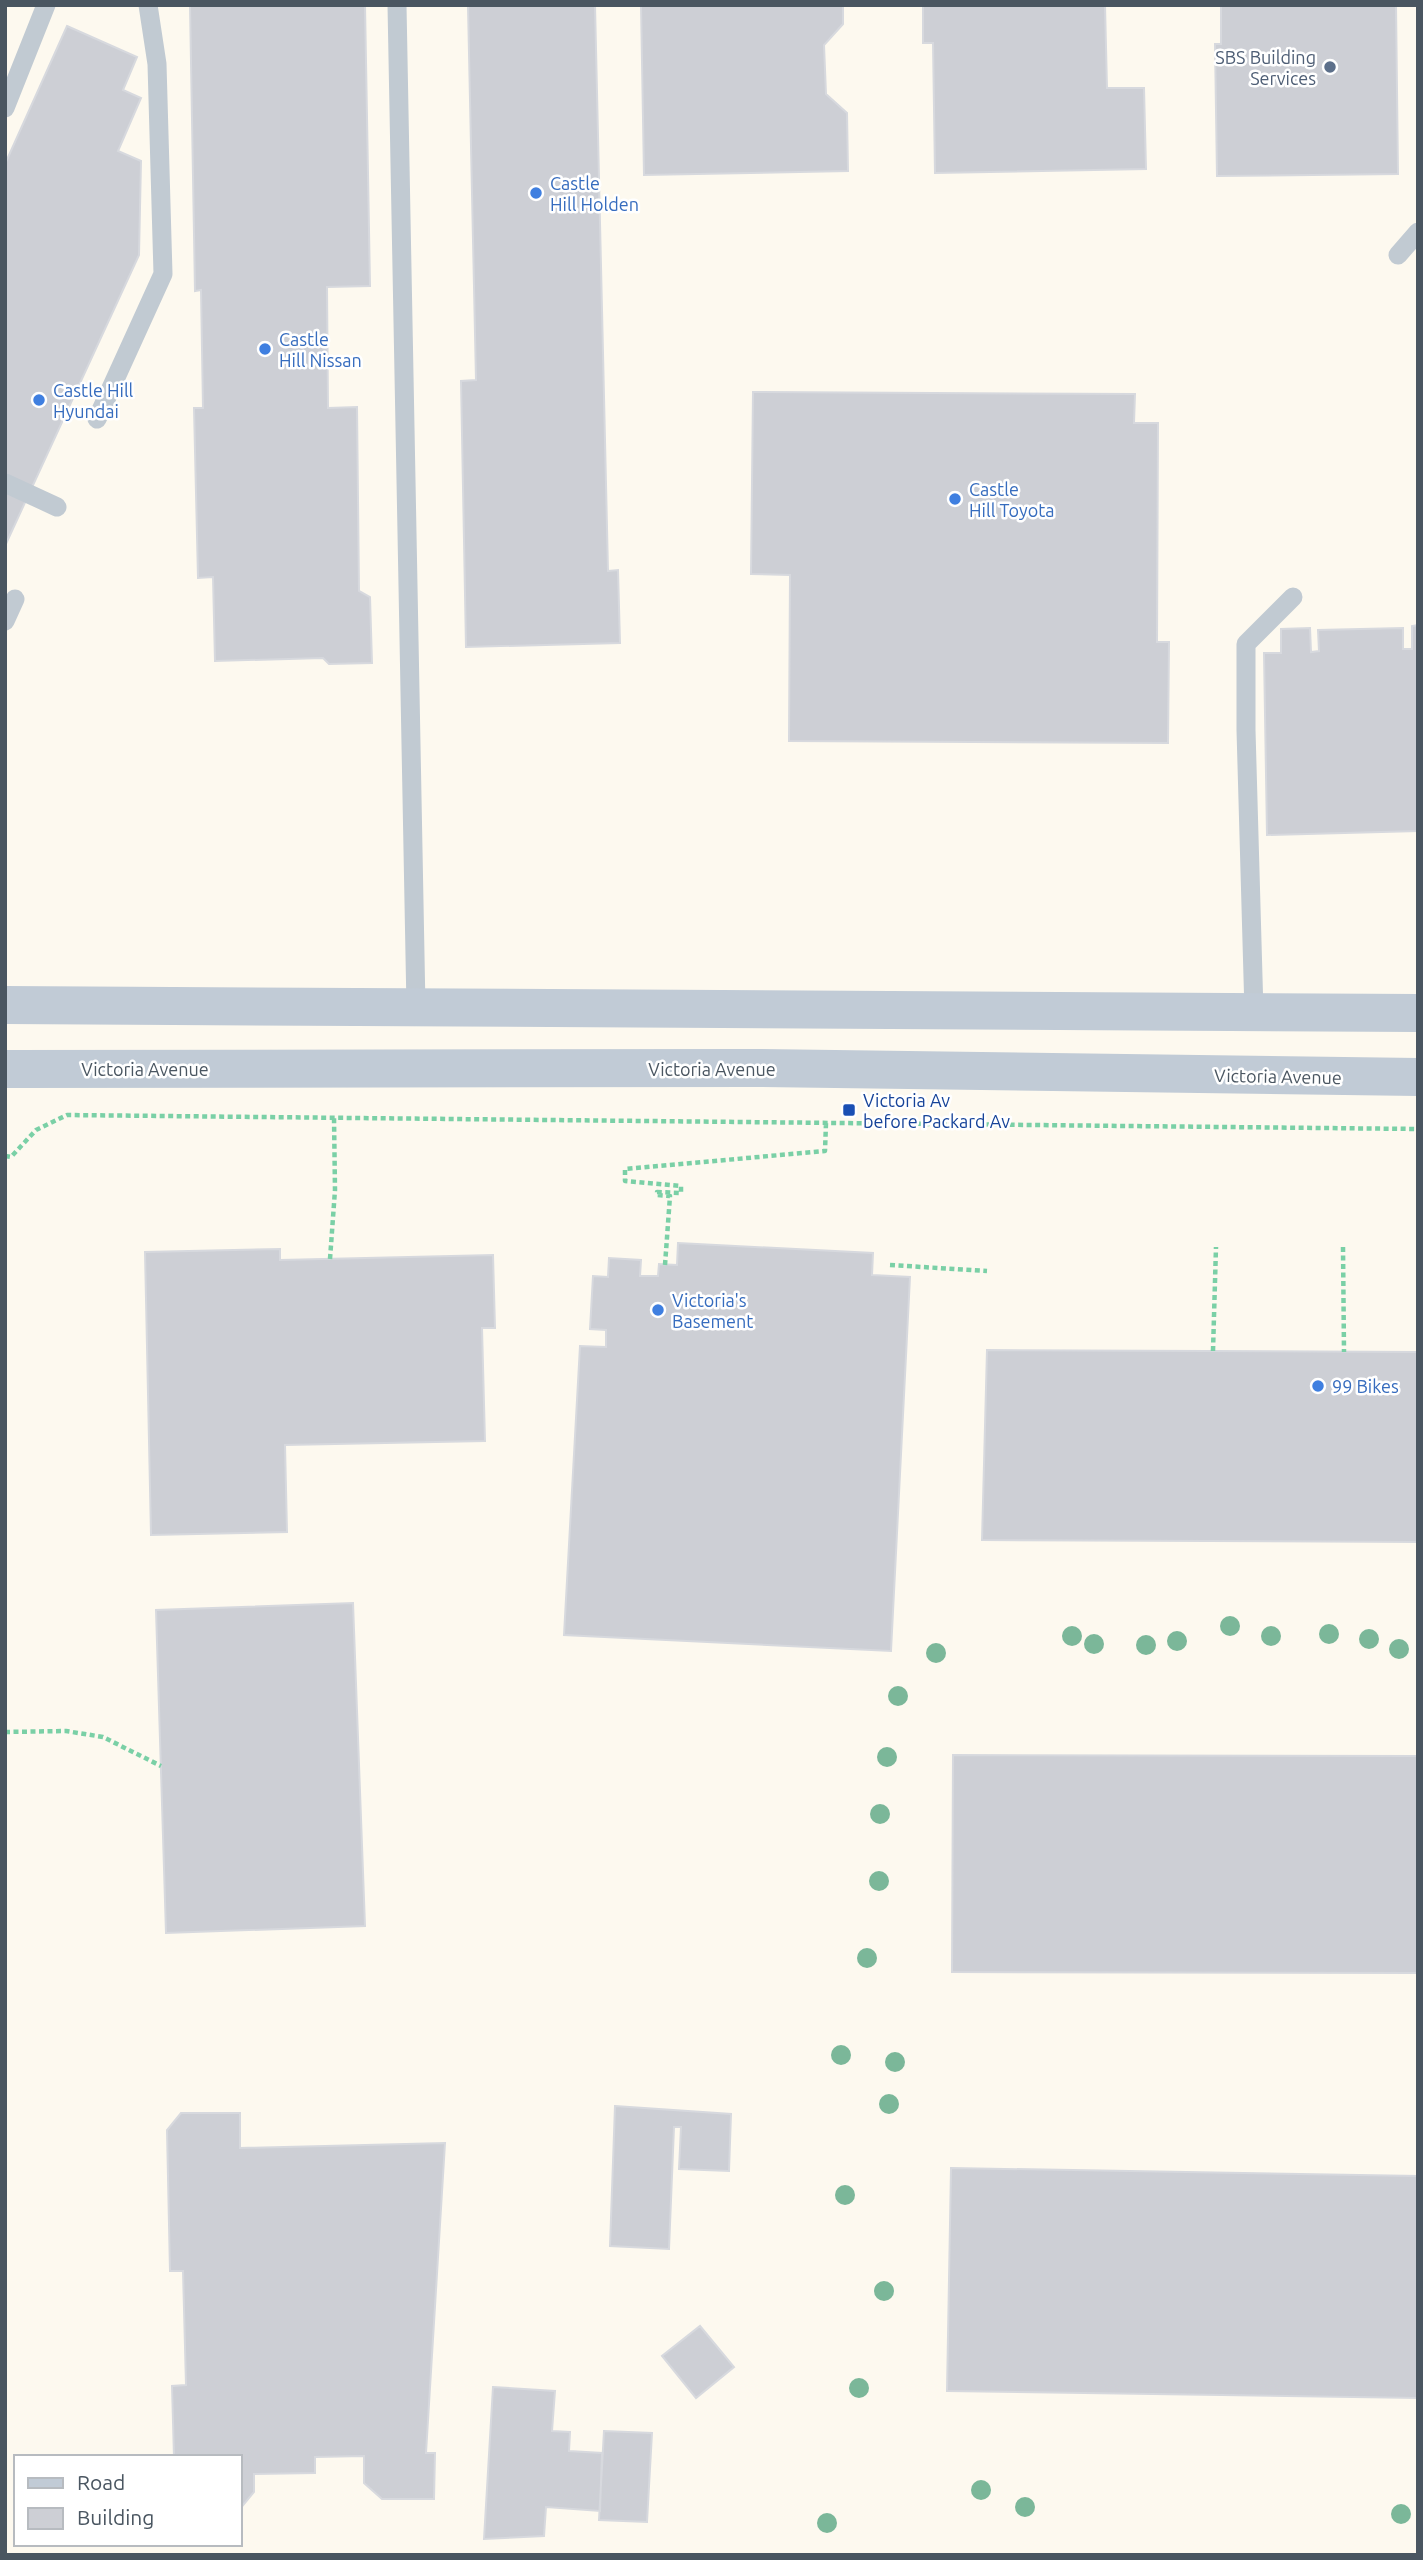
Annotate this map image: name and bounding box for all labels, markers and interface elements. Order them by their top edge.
place label: SBS Building Services [1215,47,1316,88]
marker: SBS Building Services [1322,59,1338,75]
place label: Castle Hill Holden [550,173,639,214]
marker: Castle Hill Holden [528,185,544,201]
place label: Castle Hill Nissan [279,329,362,370]
marker: Castle Hill Nissan [257,341,273,357]
place label: Castle Hill Hyundai [53,380,134,421]
marker: Castle Hill Hyundai [31,392,47,408]
place label: Castle Hill Toyota [969,479,1055,520]
marker: Castle Hill Toyota [947,491,963,507]
street label: Victoria Avenue [81,1059,209,1079]
street label: Victoria Avenue [648,1059,776,1079]
street label: Victoria Avenue [1214,1065,1342,1087]
place label: Victoria Av before Packard Av [863,1090,1010,1131]
marker: Victoria Av before Packard Av [841,1102,857,1118]
place label: Victoria's Basement [672,1290,753,1331]
marker: Victoria's Basement [650,1302,666,1318]
place label: 99 Bikes [1332,1376,1399,1396]
marker: 99 Bikes [1310,1378,1326,1394]
legend [14,2455,242,2546]
text: Road [77,2470,125,2494]
text: Building [77,2505,154,2529]

